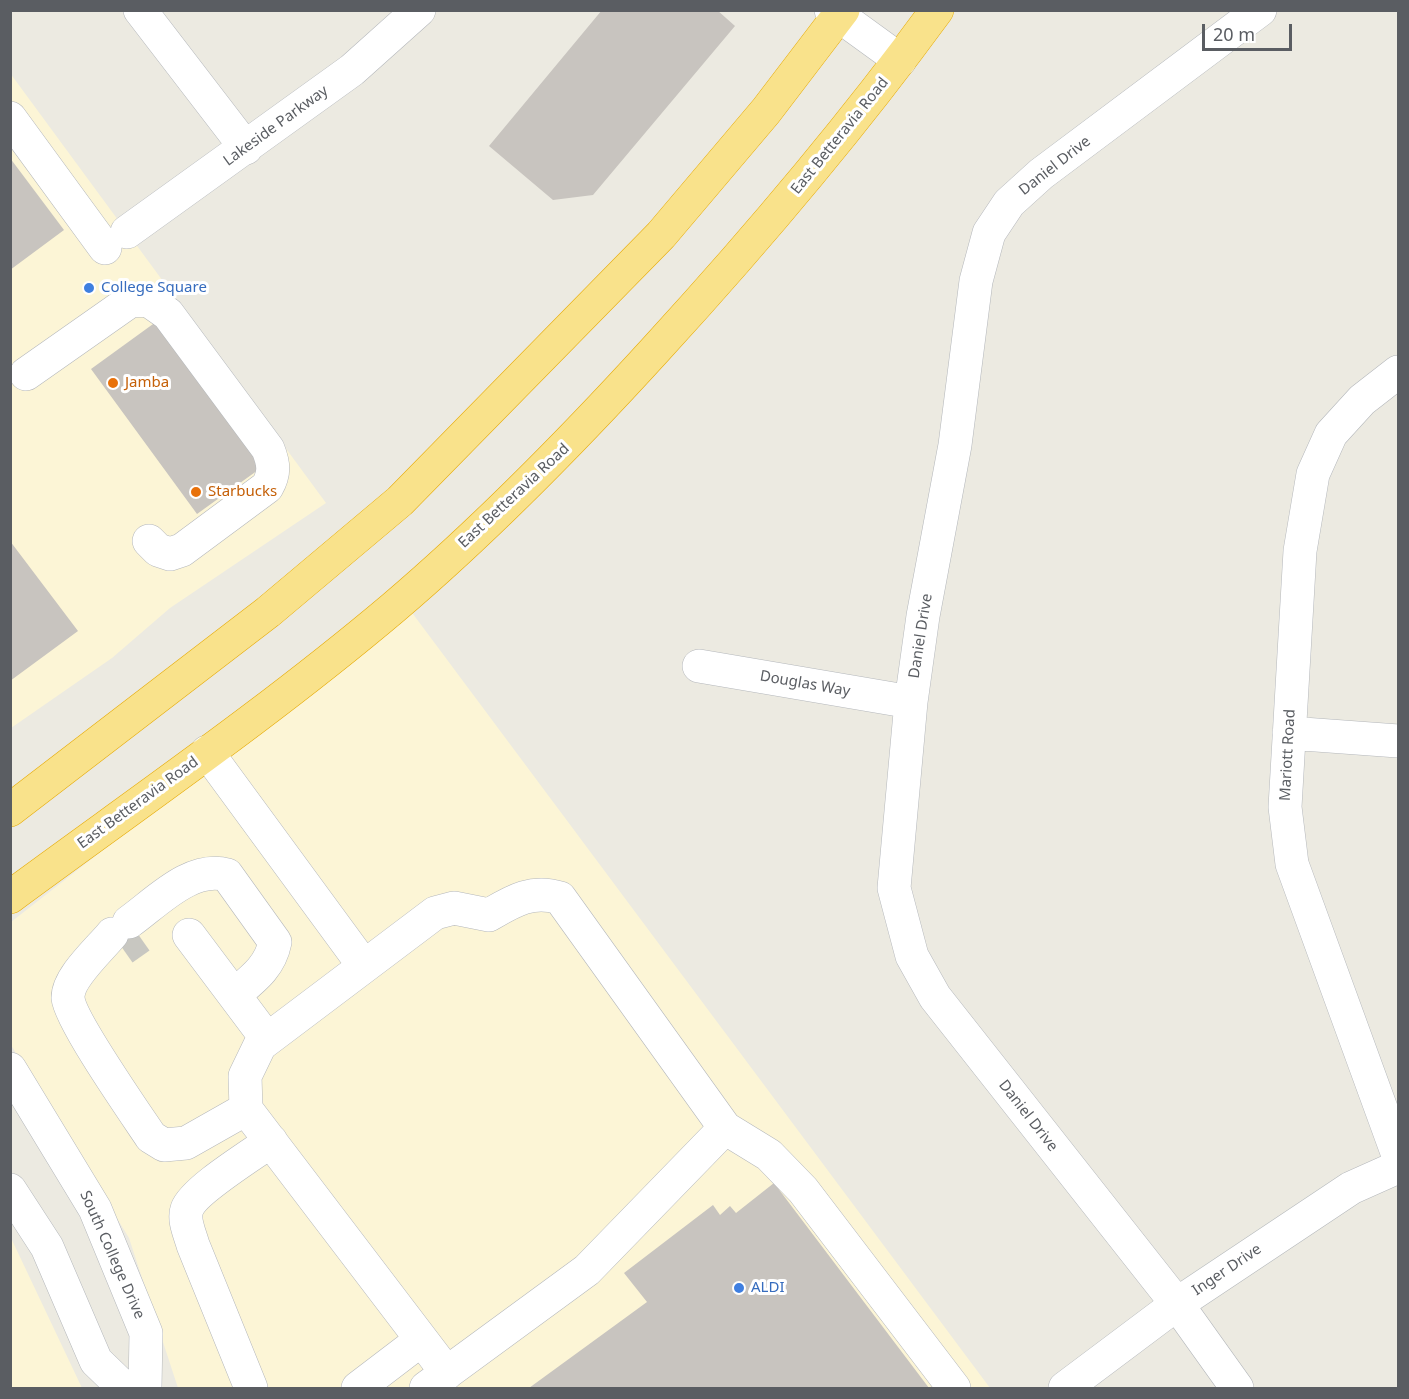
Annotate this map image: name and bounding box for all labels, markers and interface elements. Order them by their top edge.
scale bar [1205,12,1295,50]
text: 20 m [1213,22,1255,46]
street label: East Betteravia Road [787,74,893,198]
street label: Lakeside Parkway [220,82,332,170]
street label: Daniel Drive [1016,132,1094,200]
place label: College Square [101,279,207,297]
marker: College Square [82,281,96,295]
place label: Jamba [125,374,169,392]
marker: Jamba [106,376,120,390]
street label: East Betteravia Road [455,440,573,552]
place label: Starbucks [208,483,277,501]
marker: Starbucks [189,485,203,499]
street label: Daniel Drive [905,592,937,680]
street label: Douglas Way [758,667,852,701]
street label: Mariott Road [1277,709,1299,801]
street label: East Betteravia Road [74,753,202,853]
street label: Daniel Drive [994,1077,1062,1155]
street label: South College Drive [76,1188,148,1322]
street label: Inger Drive [1189,1240,1265,1300]
place label: ALDI [751,1279,784,1297]
marker: ALDI [732,1281,746,1295]

